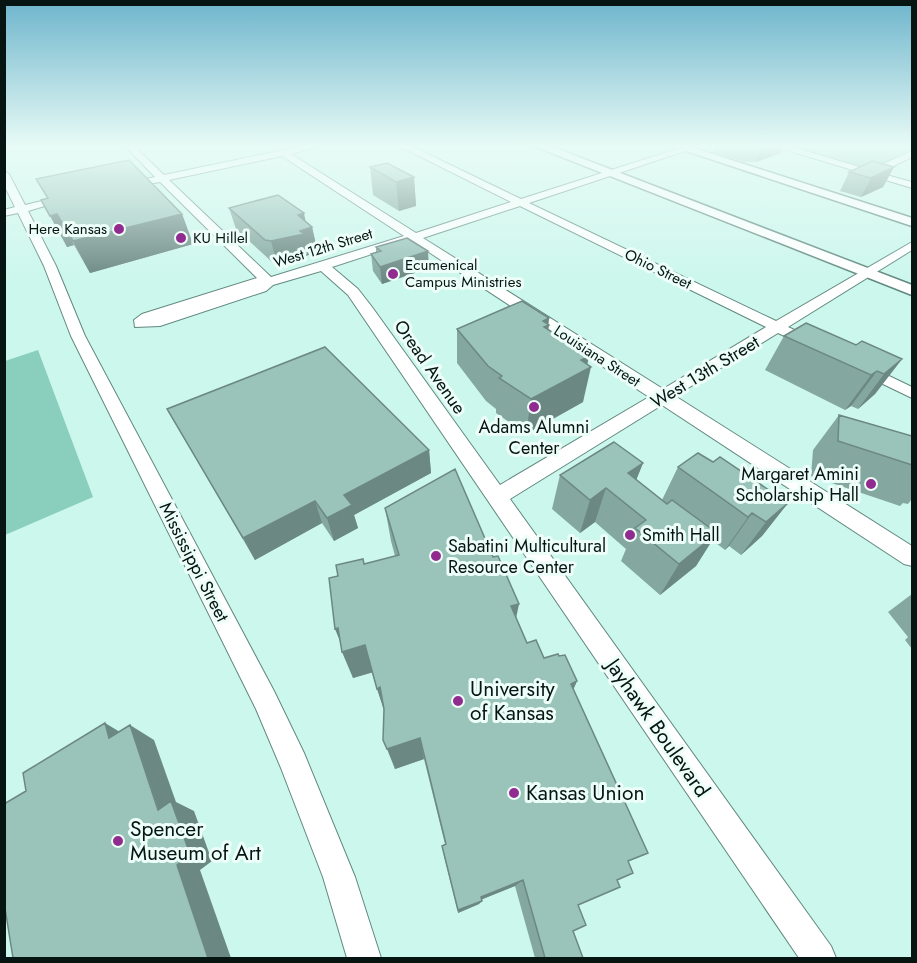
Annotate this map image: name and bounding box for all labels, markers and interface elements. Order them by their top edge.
place label: Here Kansas [29,218,107,240]
marker: Here Kansas [112,222,126,236]
street label: West 12th Street [271,222,376,274]
place label: KU Hillel [193,227,248,249]
marker: KU Hillel [174,231,188,245]
street label: Ohio Street [621,243,696,295]
place label: Ecumenical Campus Ministries [405,254,521,293]
marker: Ecumenical Campus Ministries [386,267,400,281]
street label: Oread Avenue [388,315,472,419]
street label: Louisiana Street [549,320,645,392]
street label: West 13th Street [646,329,765,415]
marker: Adams Alumni Center [527,400,541,414]
place label: Adams Alumni Center [478,414,590,461]
place label: Margaret Amini Scholarship Hall [735,461,859,508]
marker: Margaret Amini Scholarship Hall [864,477,878,491]
street label: Mississippi Street [153,498,236,627]
place label: Smith Hall [642,522,720,548]
marker: Smith Hall [623,528,637,542]
place label: Sabatini Multicultural Resource Center [448,533,606,580]
marker: Sabatini Multicultural Resource Center [429,549,443,563]
street label: Jayhawk Boulevard [597,650,717,803]
place label: University of Kansas [470,674,556,728]
marker: University of Kansas [451,694,465,708]
place label: Kansas Union [526,778,644,808]
marker: Kansas Union [507,786,521,800]
place label: Spencer Museum of Art [130,814,261,868]
marker: Spencer Museum of Art [111,834,125,848]

